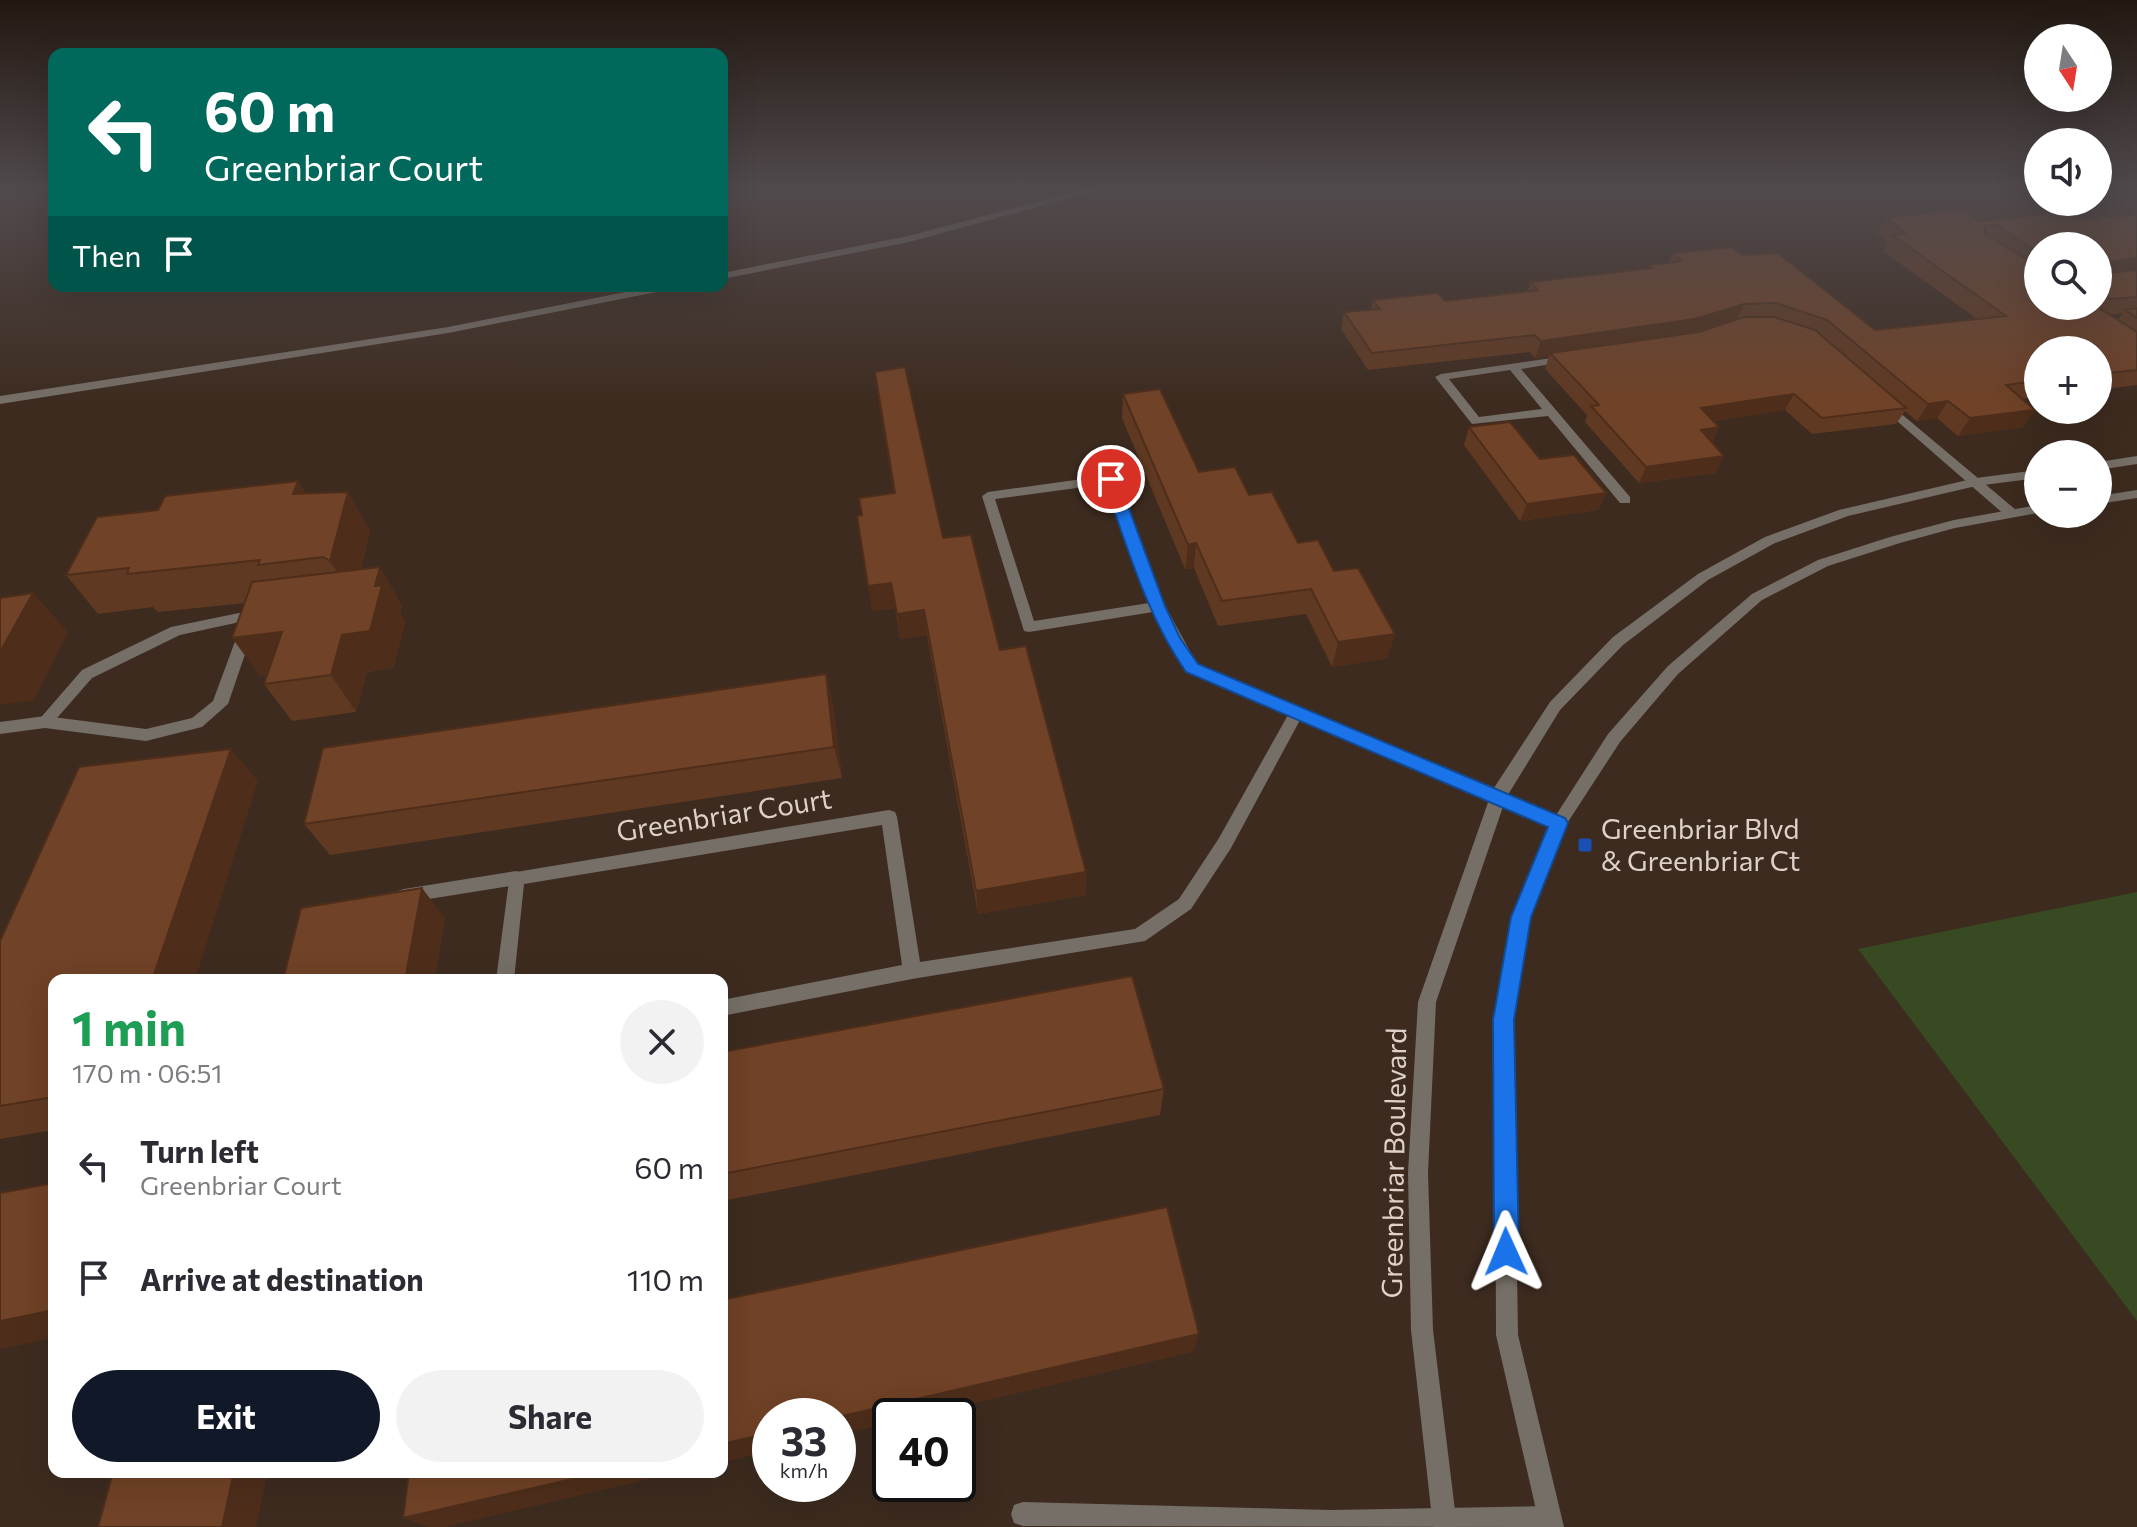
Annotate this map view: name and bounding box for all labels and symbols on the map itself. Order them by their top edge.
north arrow [2024,24,2112,112]
pin [1077,445,1145,513]
street label: Greenbriar Court [614,780,834,848]
place label: Greenbriar Blvd & Greenbriar Ct [1601,811,1800,877]
marker: Greenbriar Blvd & Greenbriar Ct [1576,836,1594,854]
street label: Greenbriar Boulevard [1374,1027,1412,1299]
position arrow [1464,1210,1548,1294]
speed limit sign: 40 [872,1398,976,1502]

